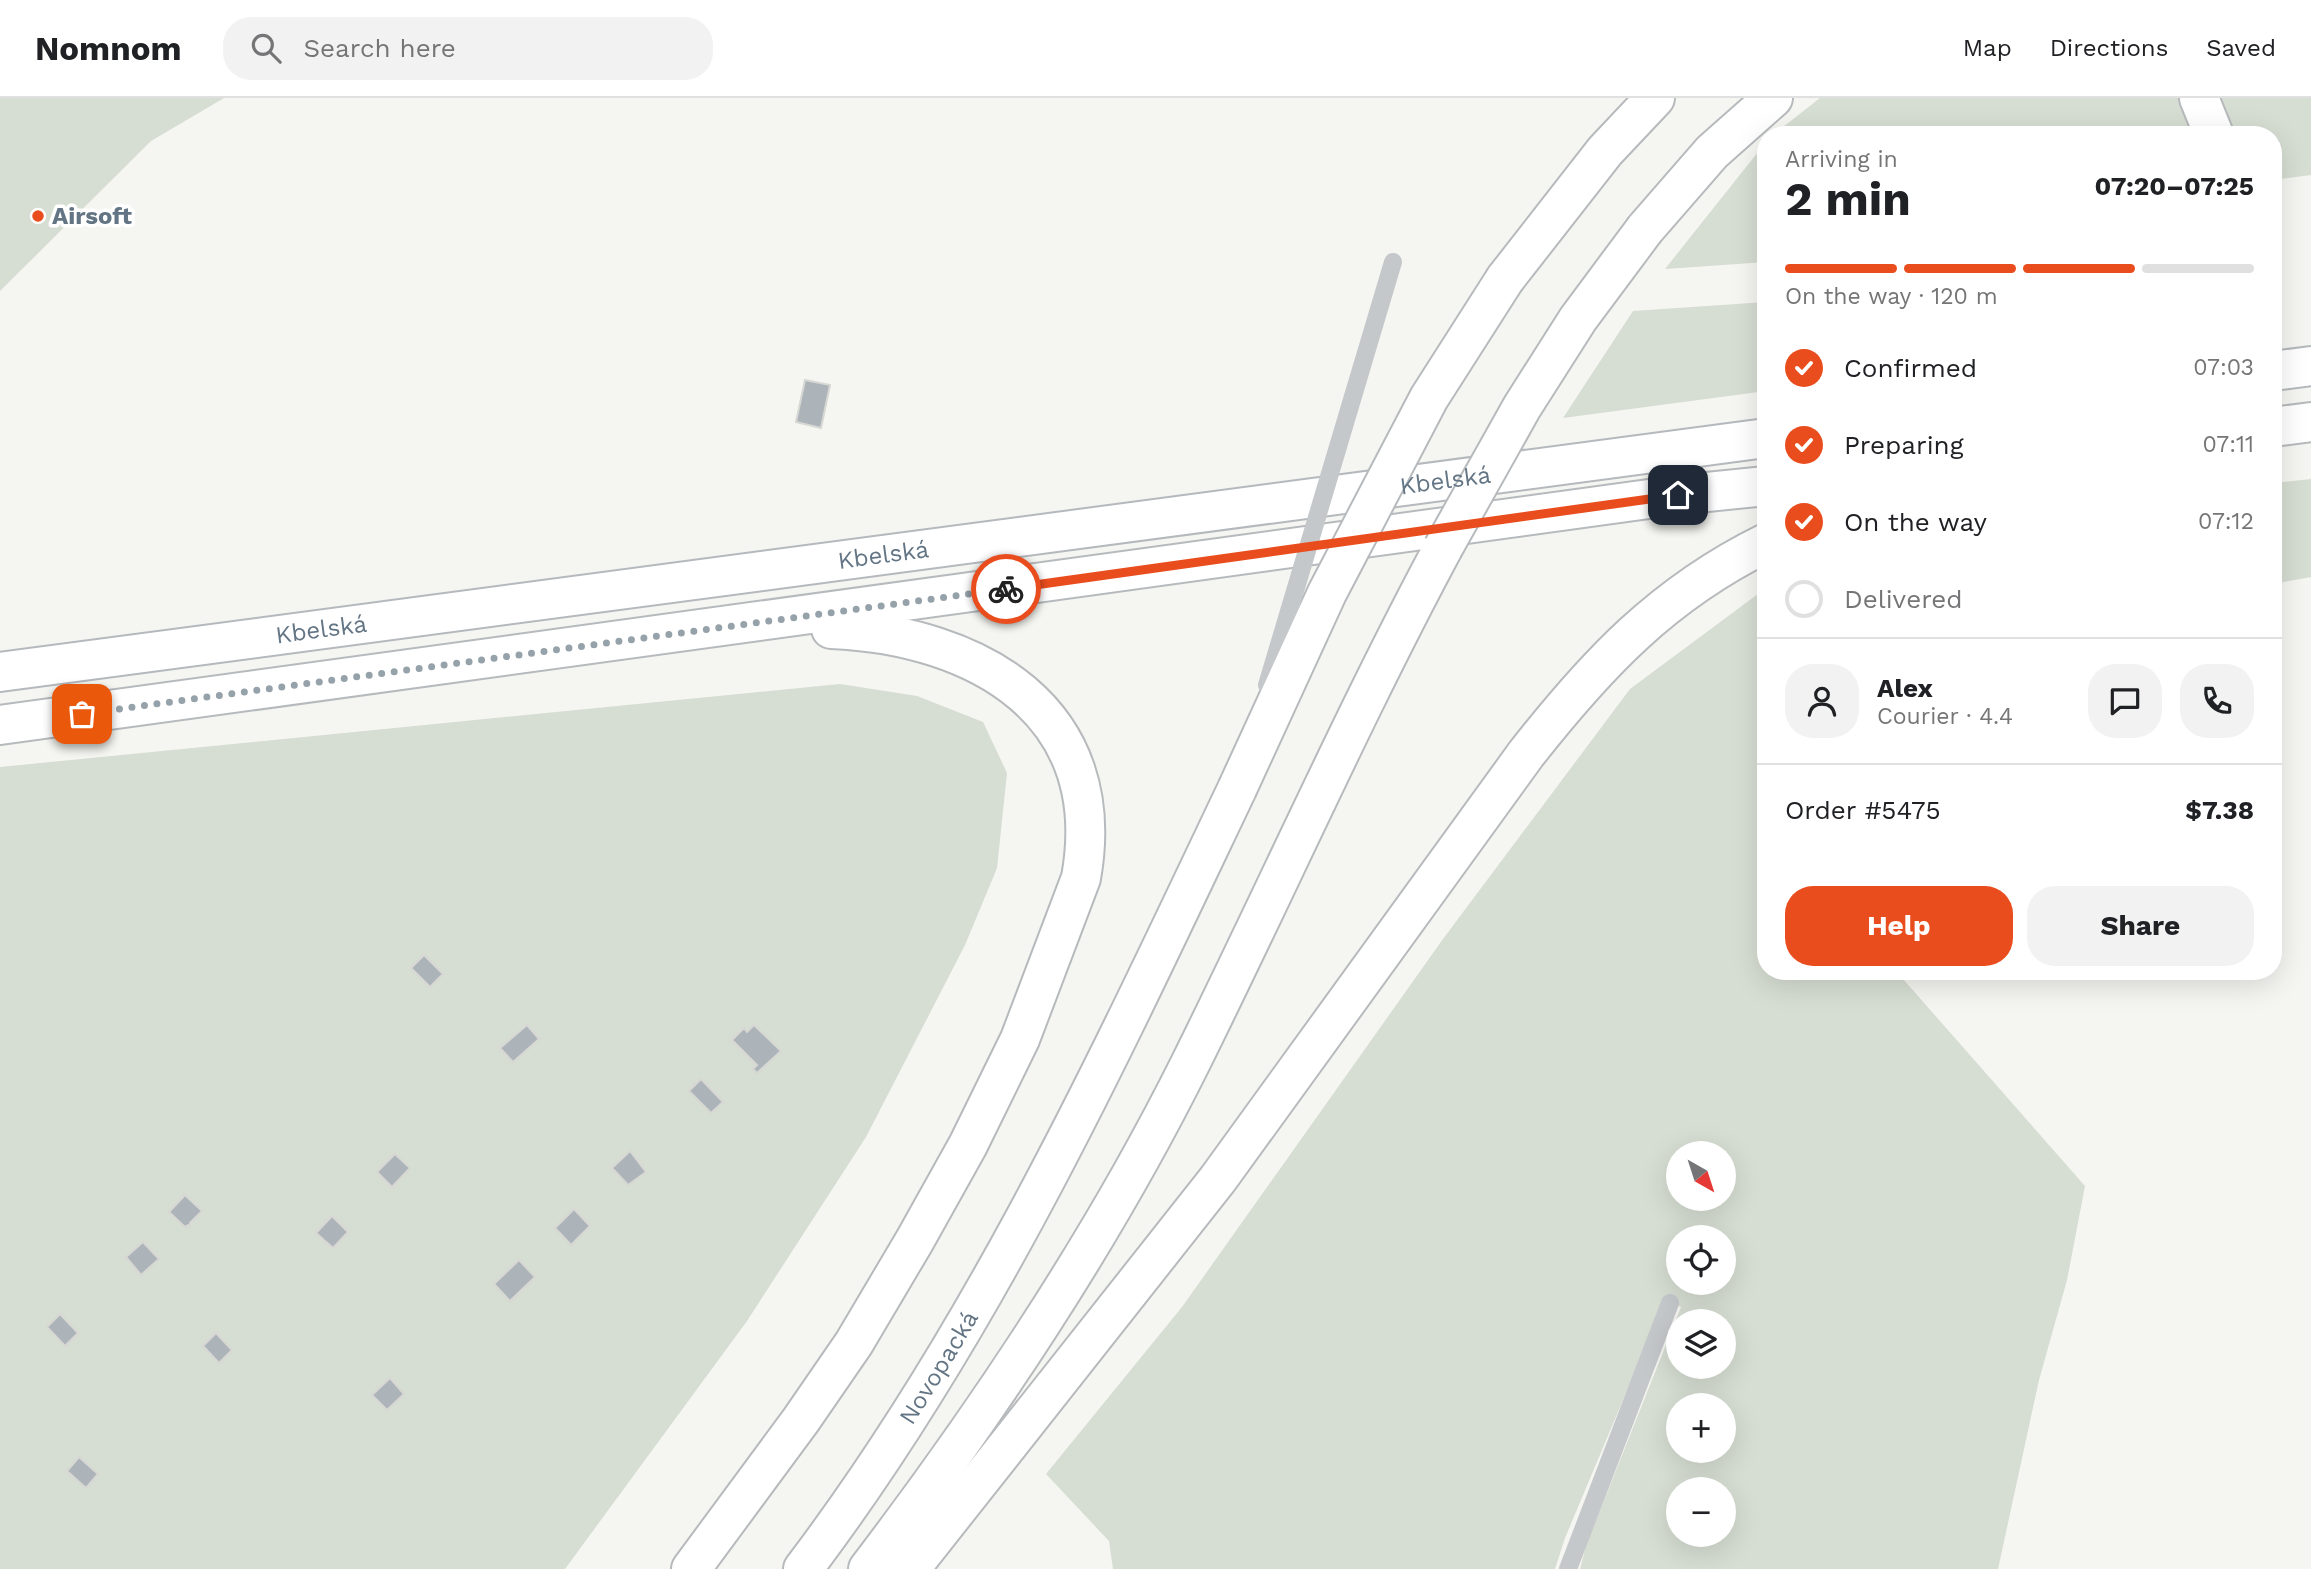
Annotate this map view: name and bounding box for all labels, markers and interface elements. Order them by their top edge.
search box [223,17,713,80]
text: Nomnom [35,29,181,68]
icon: search [247,29,285,67]
text: Search here [303,33,456,63]
text: Map [1963,34,2012,62]
text: Directions [2050,34,2168,62]
text: Saved [2206,34,2276,62]
text: Arriving in [1785,146,1898,173]
text: 07:20–07:25 [2095,171,2254,201]
text: 2 min [1785,172,1911,226]
place label: Airsoft [52,202,132,230]
marker: Airsoft [30,208,46,224]
text: On the way · 120 m [1785,283,1998,310]
icon: check [1785,349,1823,387]
text: Confirmed [1844,353,1977,383]
text: 07:03 [2193,354,2254,381]
icon: check [1785,426,1823,464]
text: Preparing [1844,430,1964,460]
text: 07:11 [2203,431,2254,458]
street label: Kbelská [1398,461,1493,500]
pin [1648,465,1708,525]
icon: home [1659,476,1697,514]
icon: check [1785,503,1823,541]
text: On the way [1844,507,1987,537]
text: 07:12 [2198,508,2254,535]
street label: Kbelská [836,535,931,575]
courier [971,554,1041,624]
icon: bike [987,570,1025,608]
text: Delivered [1844,584,1963,614]
street label: Kbelská [274,610,368,649]
button: person [1785,664,1859,738]
button: chat [2088,664,2162,738]
button: phone [2180,664,2254,738]
text: Alex [1877,673,1933,703]
pin [52,684,112,744]
icon: bag [63,695,101,733]
text: Courier · 4.4 [1877,703,2013,730]
text: Order #5475 [1785,795,1941,825]
text: $7.38 [2185,795,2254,825]
button: Help [1785,886,2013,966]
button: Share [2027,886,2254,966]
north arrow [1666,1141,1736,1211]
map controls [1666,1141,1736,1547]
button: locate [1666,1225,1736,1295]
street label: Novopacká [893,1306,984,1430]
button: layers [1666,1309,1736,1379]
button: + [1666,1393,1736,1463]
button: − [1666,1477,1736,1547]

